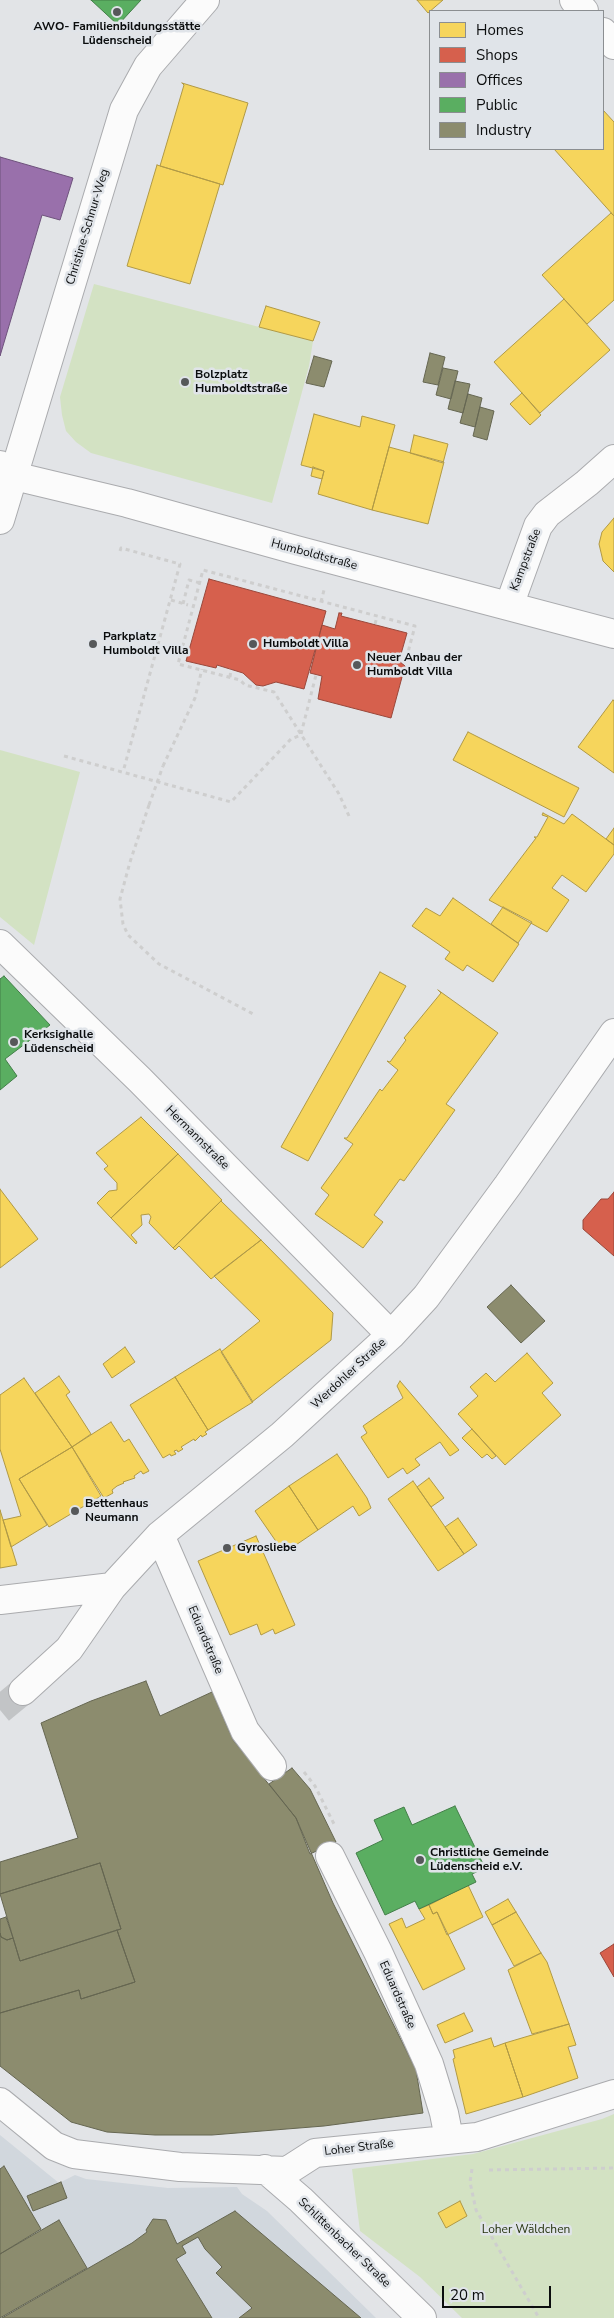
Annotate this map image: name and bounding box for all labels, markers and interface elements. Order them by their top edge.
marker: AWO- Familienbildungsstätte Lüdenscheid [111,6,123,18]
legend [429,10,604,150]
place label: AWO- Familienbildungsstätte Lüdenscheid [34,20,200,48]
text: Homes [476,20,524,40]
text: Shops [476,45,518,65]
text: Offices [476,70,523,90]
text: Public [476,95,517,115]
text: Industry [476,120,531,140]
street label: Christine-Schnur-Weg [63,167,113,287]
place label: Bolzplatz Humboldtstraße [195,368,287,396]
marker: Bolzplatz Humboldtstraße [179,376,191,388]
street label: Kampstraße [508,527,544,593]
street label: Humboldtstraße [269,537,359,573]
place label: Parkplatz Humboldt Villa [103,630,189,658]
place label: Humboldt Villa [263,637,349,651]
marker: Parkplatz Humboldt Villa [87,638,99,650]
marker: Humboldt Villa [247,638,259,650]
place label: Neuer Anbau der Humboldt Villa [367,651,462,679]
marker: Neuer Anbau der Humboldt Villa [351,659,363,671]
place label: Kerksighalle Lüdenscheid [24,1028,94,1056]
marker: Kerksighalle Lüdenscheid [8,1036,20,1048]
street label: Hermannstraße [162,1103,232,1173]
street label: Werdohler Straße [309,1336,389,1412]
place label: Bettenhaus Neumann [85,1497,148,1525]
marker: Bettenhaus Neumann [69,1505,81,1517]
place label: Gyrosliebe [237,1541,297,1555]
marker: Gyrosliebe [221,1542,233,1554]
street label: Eduardstraße [184,1604,226,1676]
place label: Christliche Gemeinde Lüdenscheid e.V. [430,1846,549,1874]
marker: Christliche Gemeinde Lüdenscheid e.V. [414,1854,426,1866]
street label: Eduardstraße [376,1959,418,2031]
street label: Loher Straße [324,2137,394,2159]
street label: Schlittenbacher Straße [295,2195,393,2291]
park label: Loher Wäldchen [482,2223,570,2237]
scale bar [444,2276,553,2308]
text: 20 m [450,2285,485,2305]

